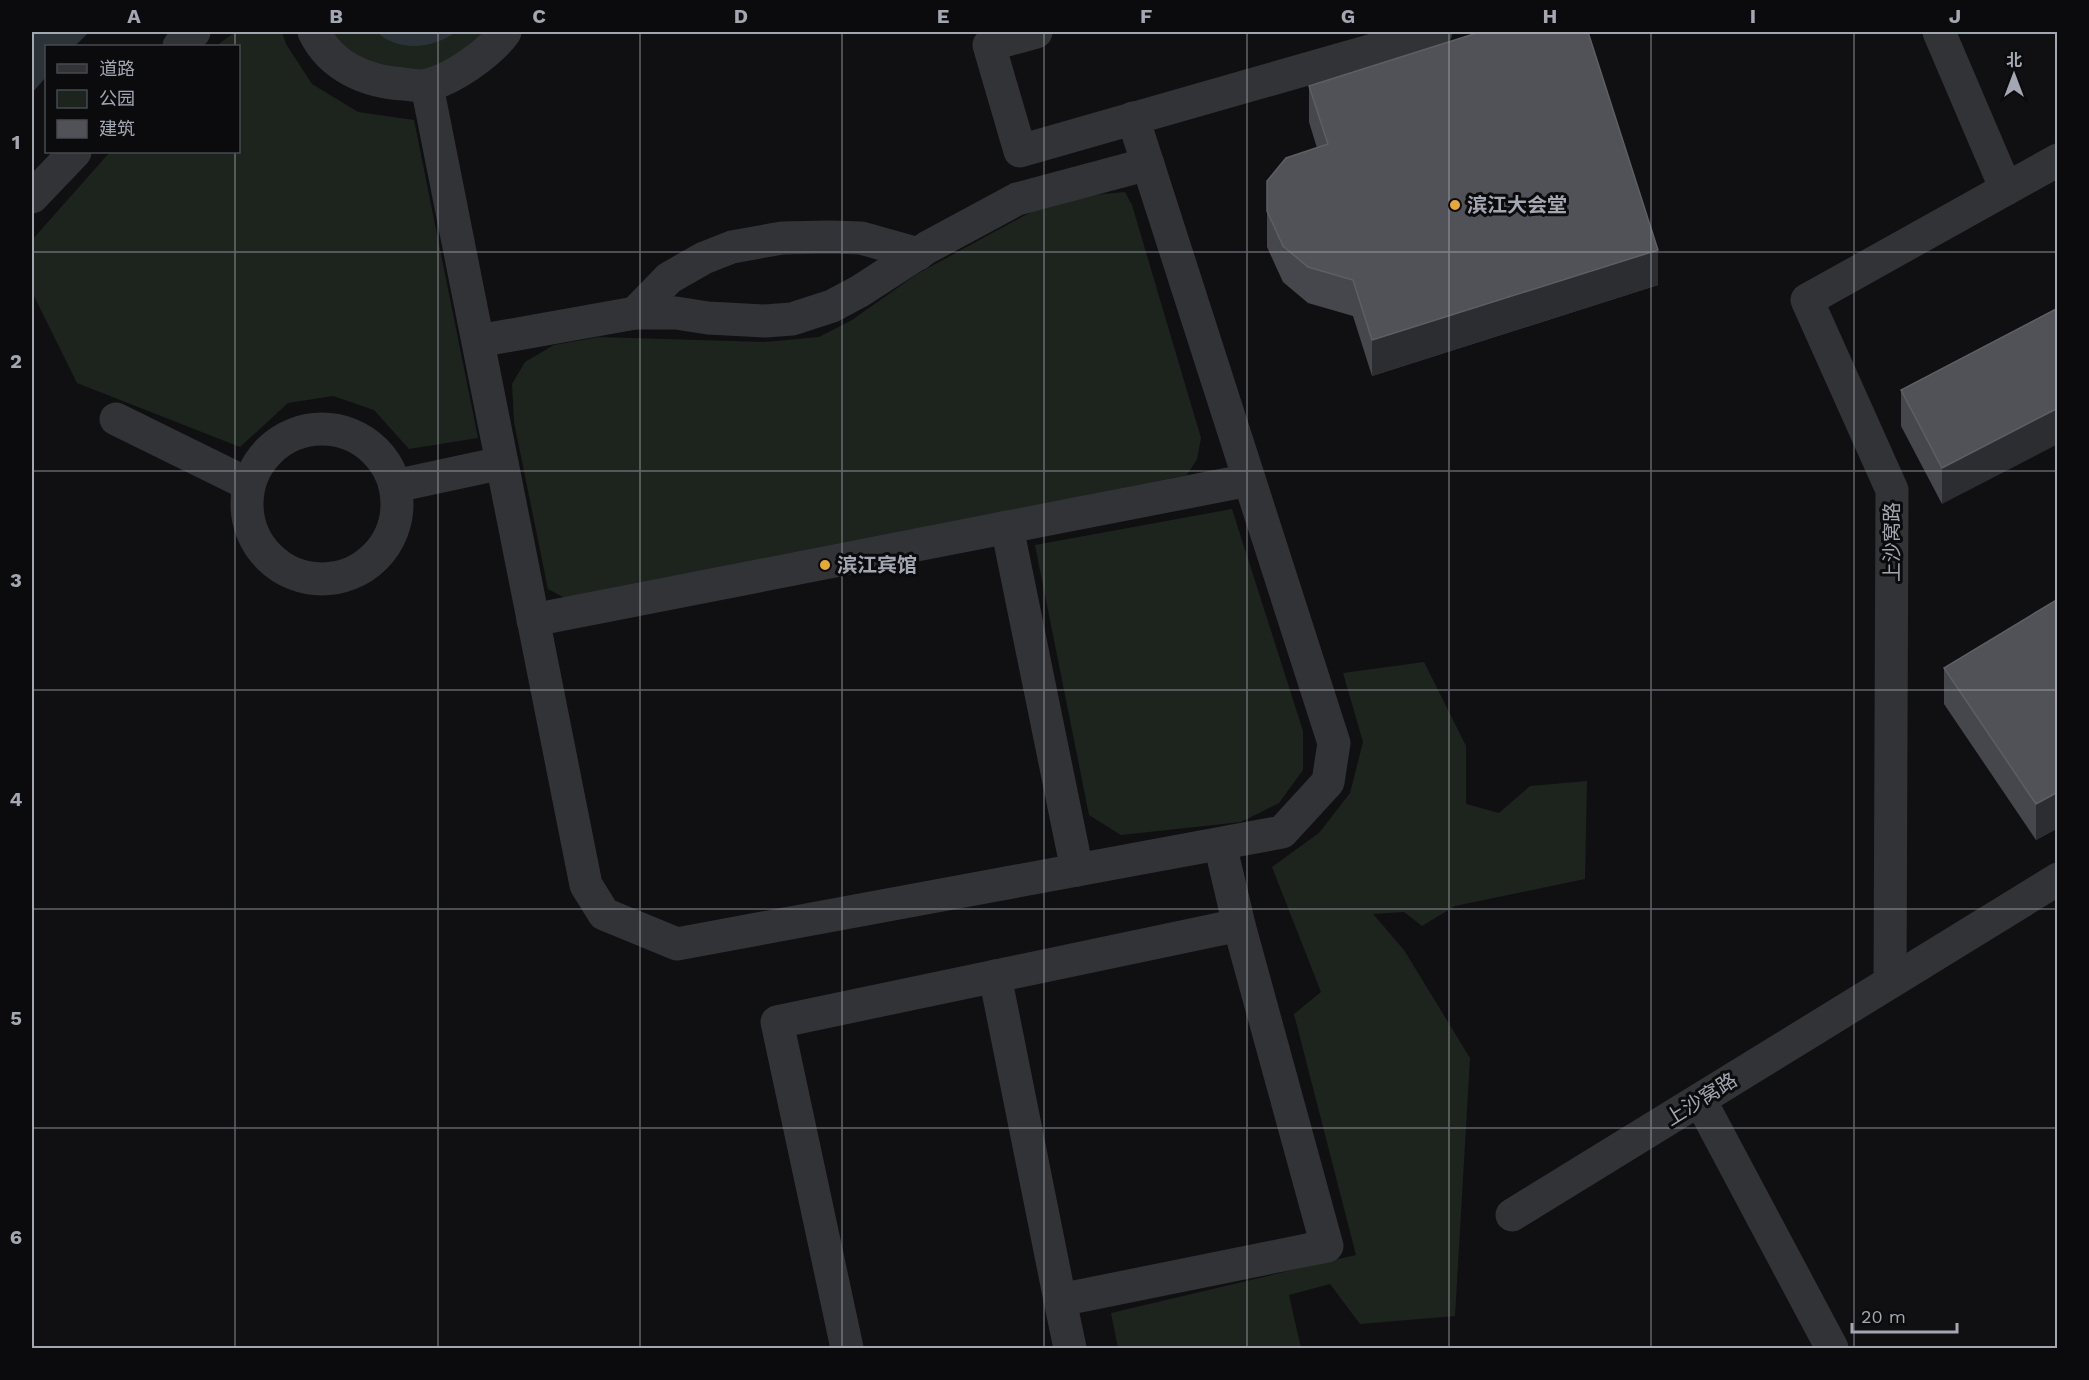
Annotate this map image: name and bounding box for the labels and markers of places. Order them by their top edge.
place label: 滨江大会堂 [1467,193,1567,217]
marker: 滨江大会堂 [1448,198,1462,212]
place label: 滨江宾馆 [837,553,917,577]
marker: 滨江宾馆 [818,558,832,572]

